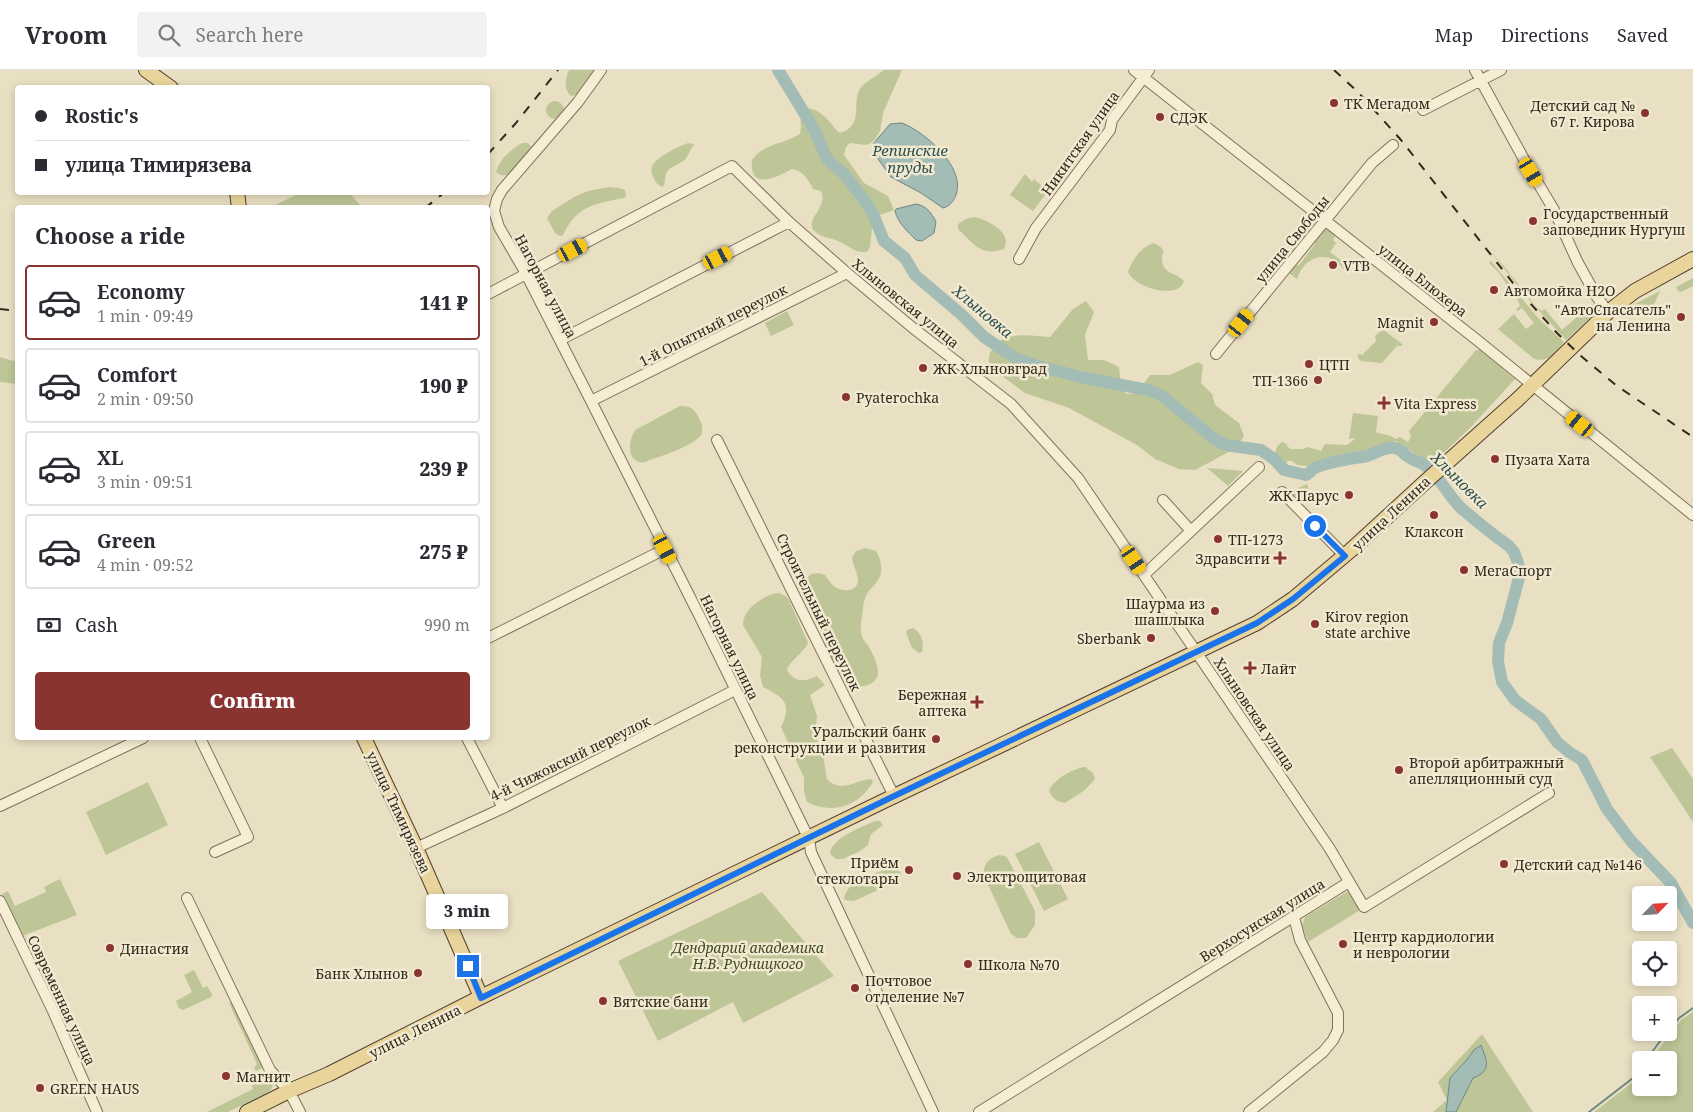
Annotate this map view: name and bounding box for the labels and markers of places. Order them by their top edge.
place label: ТК Мегадом [1344,94,1430,113]
place label: Детский сад № 67 г. Кирова [1530,96,1635,131]
marker: ТК Мегадом [1328,97,1340,109]
marker: Детский сад № 67 г. Кирова [1639,107,1651,119]
place label: СДЭК [1170,108,1208,127]
marker: СДЭК [1154,111,1166,123]
place label: Государственный заповедник Нургуш [1543,204,1685,239]
marker: Государственный заповедник Нургуш [1527,215,1539,227]
place label: VTB [1343,256,1370,275]
marker: VTB [1327,259,1339,271]
place label: Автомойка H2O [1504,281,1615,300]
marker: Автомойка H2O [1488,284,1500,296]
place label: "АвтоСпасатель" на Ленина [1555,300,1671,335]
marker: "АвтоСпасатель" на Ленина [1675,311,1687,323]
place label: Magnit [1377,313,1424,332]
marker: Magnit [1428,316,1440,328]
place label: ЦТП [1319,355,1350,374]
marker: ЦТП [1303,358,1315,370]
place label: ЖК Хлыновград [932,359,1047,378]
marker: ЖК Хлыновград [917,362,929,374]
place label: ТП-1366 [1253,371,1308,390]
marker: ТП-1366 [1312,374,1324,386]
place label: Pyaterochka [856,388,939,407]
marker: Pyaterochka [840,391,852,403]
place label: Vita Express [1394,394,1477,413]
marker: Vita Express [1378,397,1390,409]
place label: Пузата Хата [1505,450,1590,469]
marker: Пузата Хата [1489,453,1501,465]
place label: ЖК Парус [1268,486,1339,505]
marker: ЖК Парус [1343,489,1355,501]
marker: Клаксон [1428,509,1440,521]
place label: Клаксон [1404,522,1464,541]
place label: ТП-1273 [1228,530,1284,549]
marker: ТП-1273 [1212,533,1224,545]
place label: Здравсити [1195,549,1270,568]
marker: Здравсити [1274,552,1286,564]
place label: МегаСпорт [1474,561,1552,580]
marker: МегаСпорт [1458,564,1470,576]
place label: Шаурма из шашлыка [1126,594,1205,629]
marker: Шаурма из шашлыка [1209,605,1221,617]
place label: Kirov region state archive [1325,607,1411,642]
marker: Kirov region state archive [1309,618,1321,630]
place label: Sberbank [1077,629,1142,648]
marker: Sberbank [1145,632,1157,644]
place label: Лайт [1261,659,1297,678]
marker: Лайт [1243,661,1257,675]
place label: Бережная аптека [898,685,967,720]
marker: Бережная аптека [971,696,983,708]
place label: Уральский банк реконструкции и развития [734,722,927,757]
marker: Уральский банк реконструкции и развития [930,733,942,745]
place label: Второй арбитражный апелляционный суд [1409,753,1564,788]
marker: Второй арбитражный апелляционный суд [1393,764,1405,776]
place label: Приём стеклотары [816,853,899,888]
place label: Детский сад №146 [1514,855,1642,874]
marker: Детский сад №146 [1498,858,1510,870]
marker: Приём стеклотары [903,864,915,876]
place label: Электрощитовая [967,867,1086,886]
marker: Электрощитовая [951,870,963,882]
place label: Центр кардиологии и неврологии [1353,927,1494,962]
marker: Центр кардиологии и неврологии [1337,938,1349,950]
place label: Династия [120,939,189,958]
marker: Династия [104,942,116,954]
place label: Школа №70 [978,955,1060,974]
marker: Школа №70 [962,958,974,970]
place label: Банк Хлынов [315,964,408,983]
marker: Банк Хлынов [412,967,424,979]
place label: Почтовое отделение №7 [865,971,965,1006]
marker: Почтовое отделение №7 [849,982,861,994]
place label: Вятские бани [613,992,708,1011]
marker: Вятские бани [597,995,609,1007]
place label: Магнит [236,1067,291,1086]
marker: Магнит [220,1070,232,1082]
place label: GREEN HAUS [50,1079,139,1098]
marker: GREEN HAUS [34,1082,46,1094]

